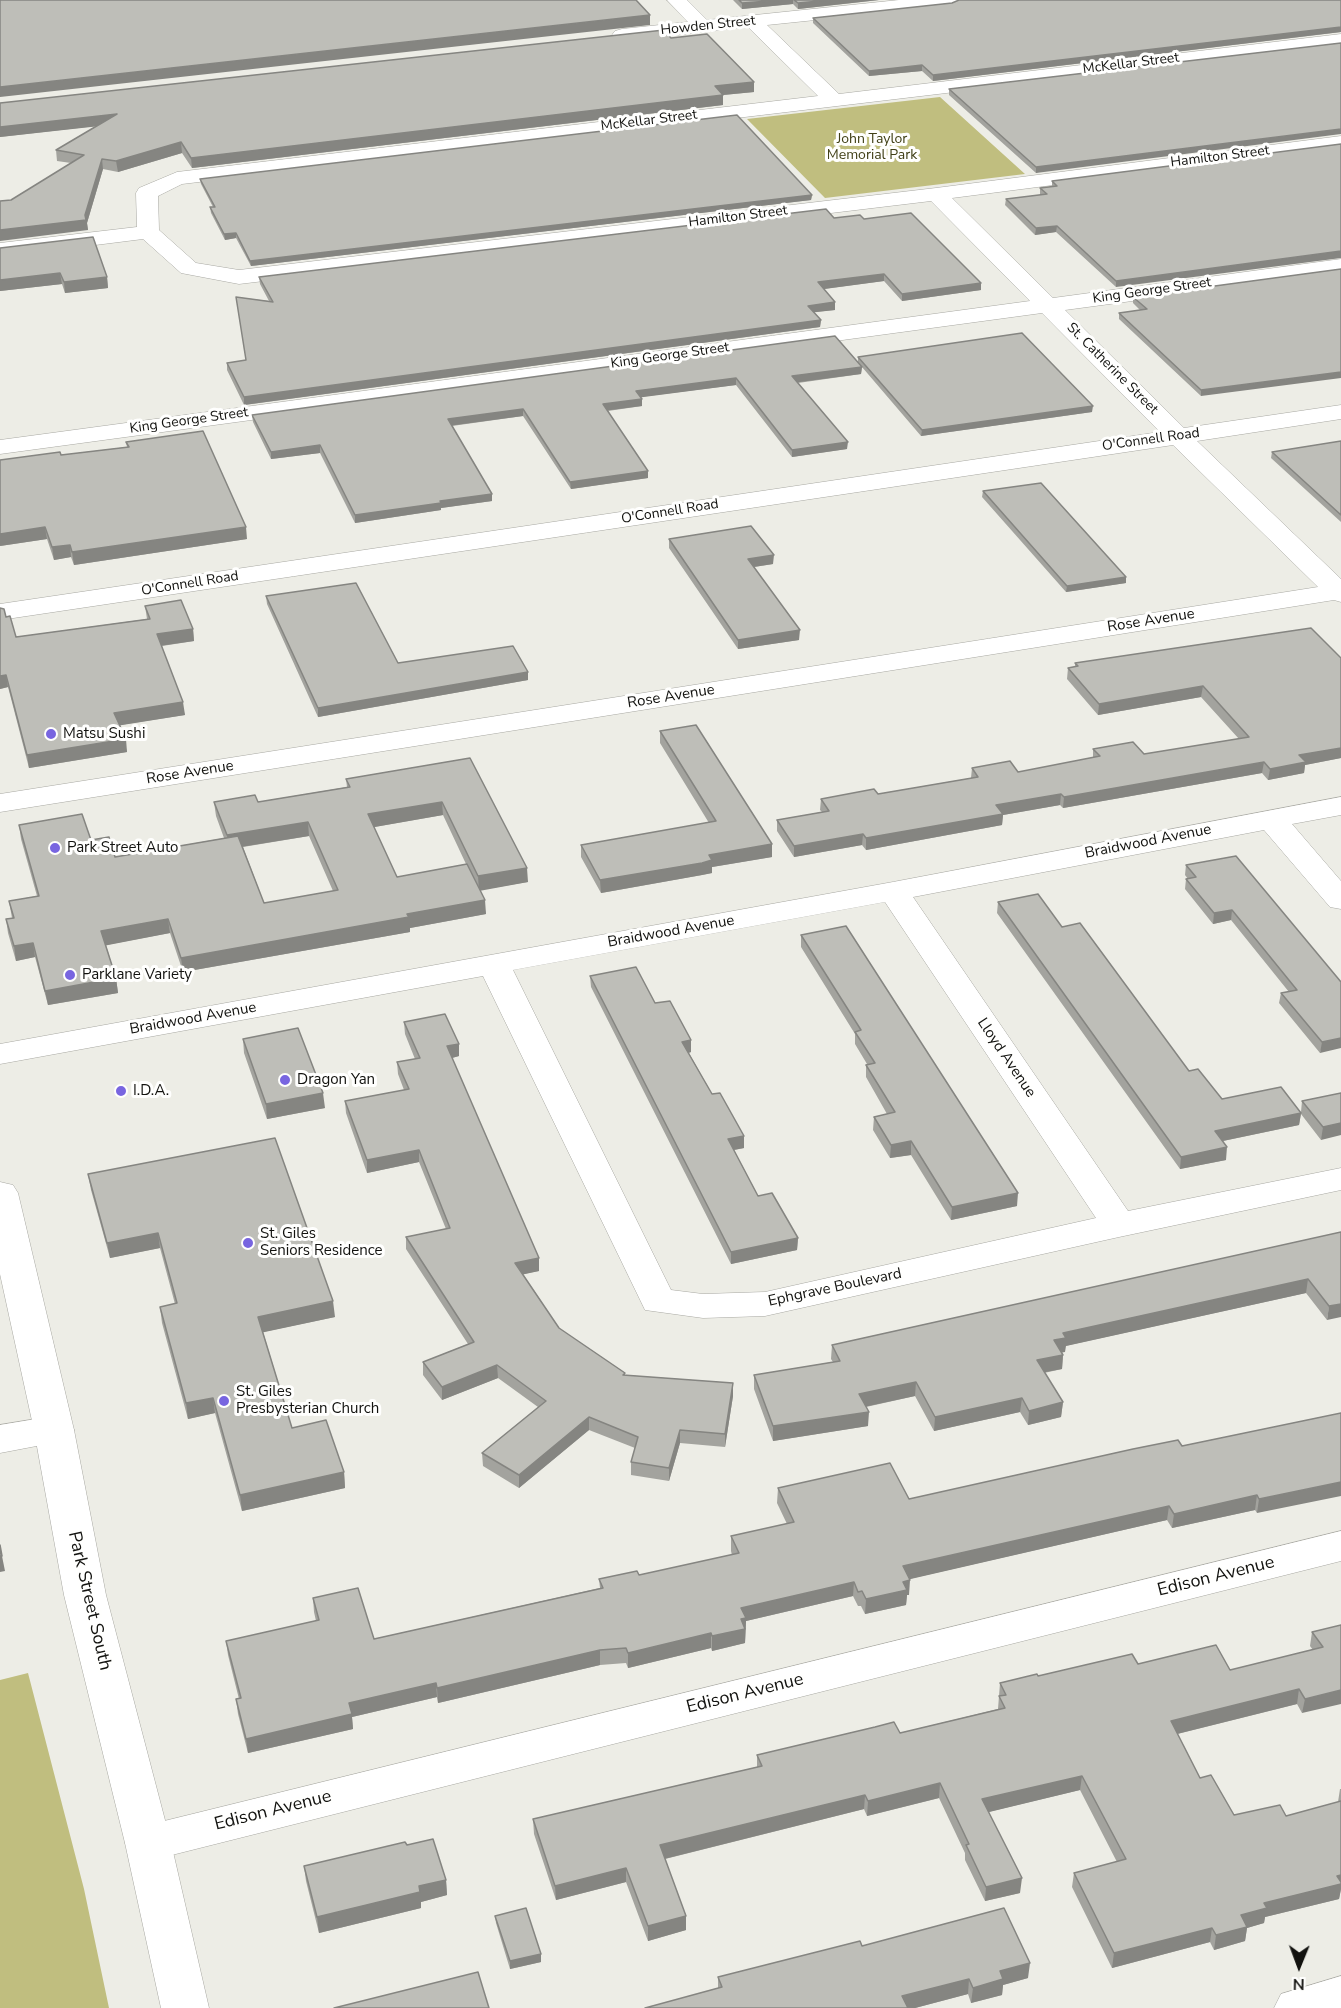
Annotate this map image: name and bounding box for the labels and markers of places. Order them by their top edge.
place label: Matsu Sushi [63,725,145,743]
marker: Matsu Sushi [44,727,58,741]
place label: Park Street Auto [67,839,178,857]
marker: Park Street Auto [48,841,62,855]
place label: Parklane Variety [82,966,192,984]
marker: Parklane Variety [63,968,77,982]
place label: Dragon Yan [297,1071,375,1089]
marker: Dragon Yan [278,1073,292,1087]
place label: I.D.A. [133,1082,169,1100]
marker: I.D.A. [114,1084,128,1098]
place label: St. Giles Seniors Residence [260,1225,382,1260]
marker: St. Giles Seniors Residence [241,1236,255,1250]
place label: St. Giles Presbysterian Church [236,1383,379,1418]
marker: St. Giles Presbysterian Church [217,1394,231,1408]

